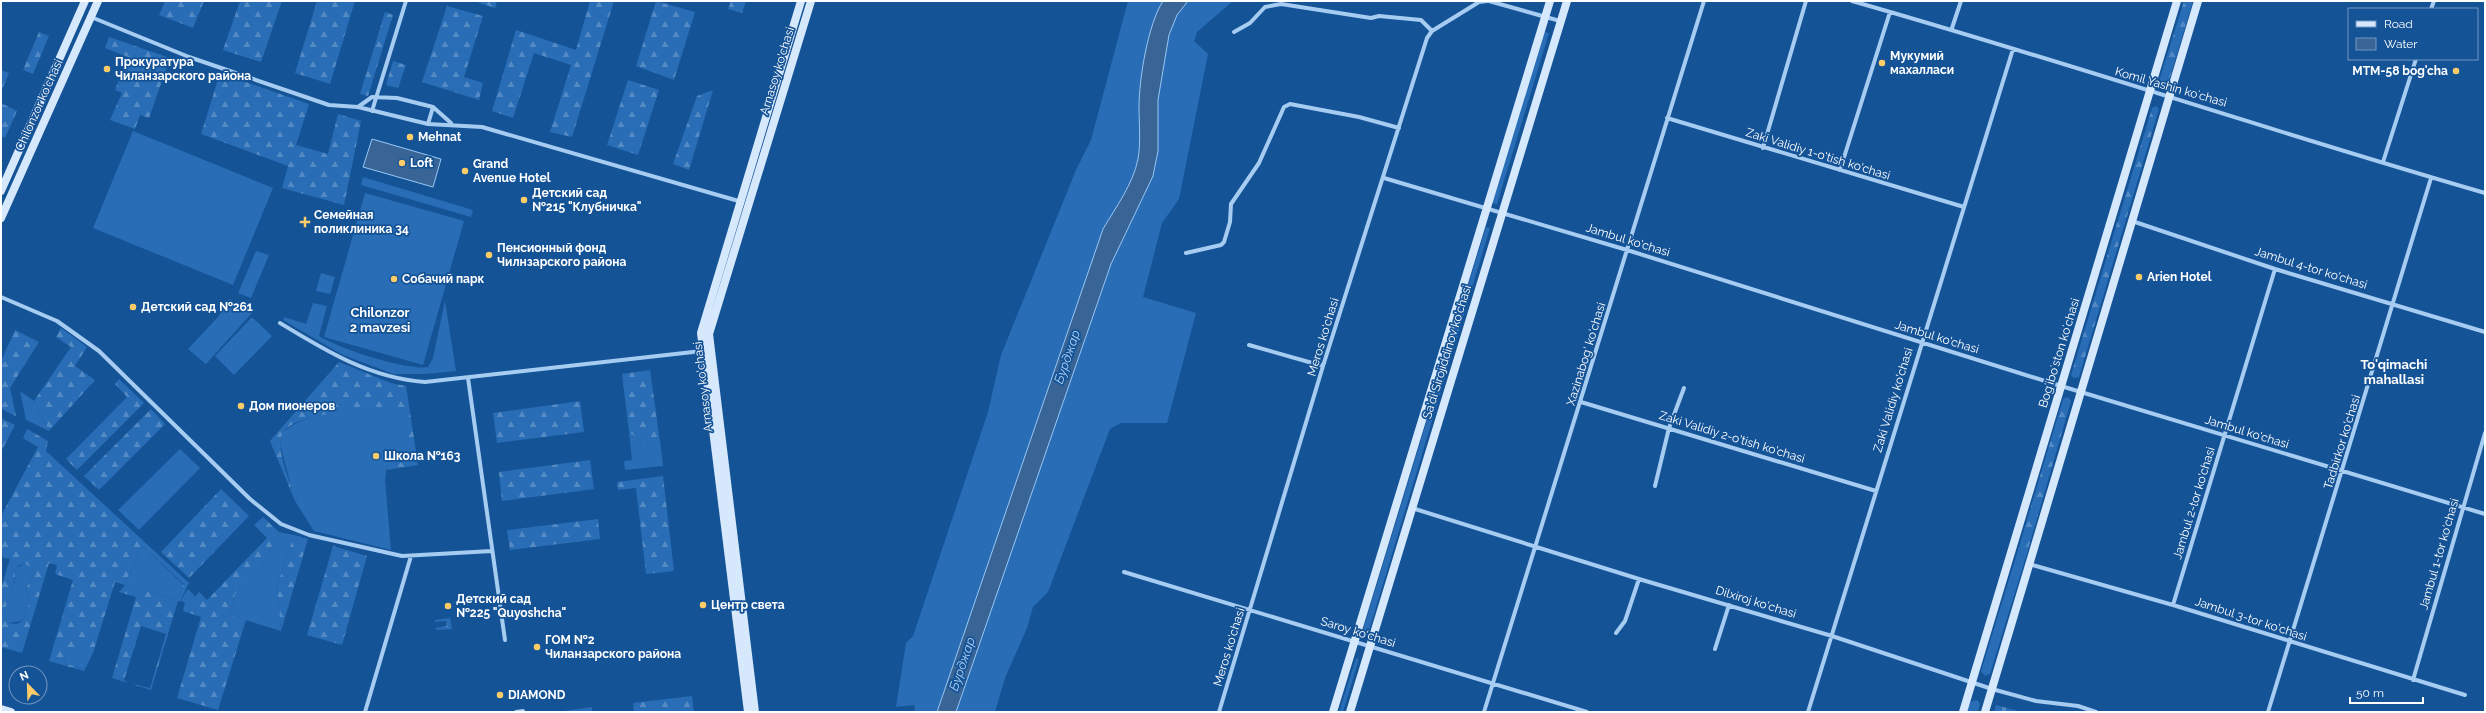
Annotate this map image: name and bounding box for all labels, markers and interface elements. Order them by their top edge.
legend [2348,8,2478,60]
text: Road [2384,17,2413,31]
street label: Arnasoy ko'chasi [757,25,797,117]
text: Water [2384,37,2418,51]
place label: Мукумий махалласи [1890,49,1954,77]
place label: Прокуратура Чиланзарского района [115,55,251,83]
street label: Chilonzor ko'chasi [13,57,65,153]
marker: Мукумий махалласи [1877,58,1887,68]
marker: Прокуратура Чиланзарского района [102,64,112,74]
street label: Komil Yashin koʻchasi [2113,64,2229,110]
place label: MTM-58 bog'cha [2352,64,2448,78]
marker: MTM-58 bog'cha [2451,66,2461,76]
street label: Zaki Validiy 1-o'tish ko'chasi [1744,125,1892,183]
place label: Mehnat [418,130,462,144]
marker: Mehnat [405,132,415,142]
place label: Loft [410,156,434,170]
place label: Grand Avenue Hotel [473,157,551,185]
marker: Loft [397,158,407,168]
marker: Grand Avenue Hotel [460,166,470,176]
place label: Детский сад №215 "Клубничка" [532,186,641,214]
marker: Детский сад №215 "Клубничка" [519,195,529,205]
place label: Семейная поликлиника 34 [314,208,409,236]
marker: Семейная поликлиника 34 [299,216,311,228]
street label: Jambul ko'chasi [1584,221,1672,259]
place label: Пенсионный фонд Чилнзарского района [497,241,626,269]
street label: Jambul 4-tor ko'chasi [2253,244,2369,292]
marker: Пенсионный фонд Чилнзарского района [484,250,494,260]
place label: Arien Hotel [2147,270,2212,284]
place label: Собачий парк [402,272,485,286]
marker: Arien Hotel [2134,272,2144,282]
marker: Собачий парк [389,274,399,284]
street label: Sa'di Sirojiddinov ko'chasi [1420,283,1474,421]
street label: Meros ko‘chasi [1304,296,1342,378]
street label: Bogʻiboʻston koʻchasi [2036,297,2082,409]
place label: Детский сад №261 [141,300,253,314]
street label: Xazinabog‘ ko‘chasi [1564,301,1608,407]
marker: Детский сад №261 [128,302,138,312]
district label: Chilonzor 2 mavzesi [350,305,410,335]
street label: Jambul ko'chasi [1893,318,1981,356]
water label: Бурджар [1051,328,1083,386]
street label: Arnasoy ko'chasi [690,341,716,433]
street label: Zaki Validiy ko'chasi [1870,346,1916,454]
district label: To'qimachi mahallasi [2361,357,2427,387]
street label: Tadbirkor ko'chasi [2321,393,2363,491]
place label: Дом пионеров [249,399,335,413]
marker: Дом пионеров [236,401,246,411]
street label: Zaki Validiy 2-o'tish ko'chasi [1657,408,1807,466]
street label: Jambul ko'chasi [2203,413,2291,451]
street label: Jambul 2-tor ko'chasi [2170,445,2218,561]
place label: Школа №163 [384,449,461,463]
marker: Школа №163 [371,451,381,461]
street label: Jambul 1-tor ko'chasi [2416,497,2462,611]
street label: Dilxiroj ko‘chasi [1714,583,1798,621]
place label: Детский сад №225 "Quyoshcha" [456,592,566,620]
street label: Jambul 3-tor ko'chasi [2193,594,2309,644]
place label: Центр света [711,598,785,612]
marker: Центр света [698,600,708,610]
marker: Детский сад №225 "Quyoshcha" [443,601,453,611]
street label: Meros ko‘chasi [1210,606,1248,688]
street label: Saroy ko‘chasi [1319,614,1397,650]
place label: ГОМ №2 Чиланзарского района [545,633,681,661]
water label: Бурджар [946,635,978,693]
marker: ГОМ №2 Чиланзарского района [532,642,542,652]
north arrow [8,665,48,705]
text: N [18,669,31,684]
scale bar [2350,679,2423,705]
text: 50 m [2356,686,2384,700]
place label: DIAMOND [508,688,566,702]
marker: DIAMOND [495,690,505,700]

